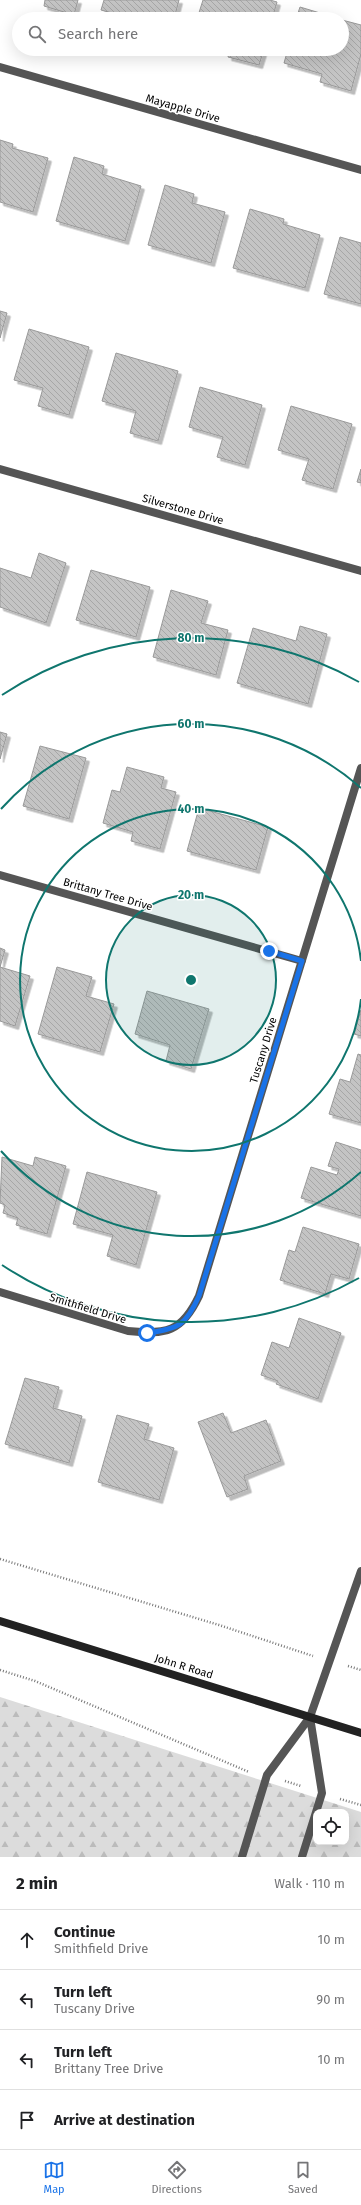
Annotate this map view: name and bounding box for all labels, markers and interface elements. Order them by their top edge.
search box [12,12,349,56]
icon: search [26,23,48,45]
text: Search here [58,25,138,43]
street label: Mayapple Drive [144,92,221,125]
street label: Silverstone Drive [141,492,225,527]
text: 80 m [178,631,204,645]
text: 60 m [178,717,204,731]
text: 40 m [178,802,204,816]
street label: Brittany Tree Drive [62,875,154,913]
text: 20 m [178,888,204,902]
route end [260,942,278,960]
centre of rings [184,973,198,987]
street label: Tuscany Drive [247,1016,280,1085]
street label: Smithfield Drive [48,1291,128,1326]
route start [138,1324,156,1342]
street label: John R Road [153,1651,215,1682]
map controls [313,1809,349,1845]
button: locate [313,1809,349,1845]
text: 2 min [16,1873,58,1894]
text: Walk · 110 m [274,1876,345,1891]
text: Continue [54,1923,115,1941]
icon: ahead [16,1929,38,1951]
text: 10 m [318,1932,345,1947]
text: Smithfield Drive [54,1941,148,1956]
text: Turn left [54,1983,112,2001]
icon: left [16,1989,38,2011]
text: 90 m [316,1992,345,2007]
text: Tuscany Drive [54,2001,135,2016]
text: Turn left [54,2043,112,2061]
icon: left [16,2049,38,2071]
text: 10 m [318,2052,345,2067]
text: Brittany Tree Drive [54,2061,163,2076]
icon: arrive [16,2109,38,2131]
text: Arrive at destination [54,2111,195,2129]
tab: Map [43,2159,65,2196]
tab: Directions [151,2159,202,2196]
tab: Saved [288,2159,318,2196]

